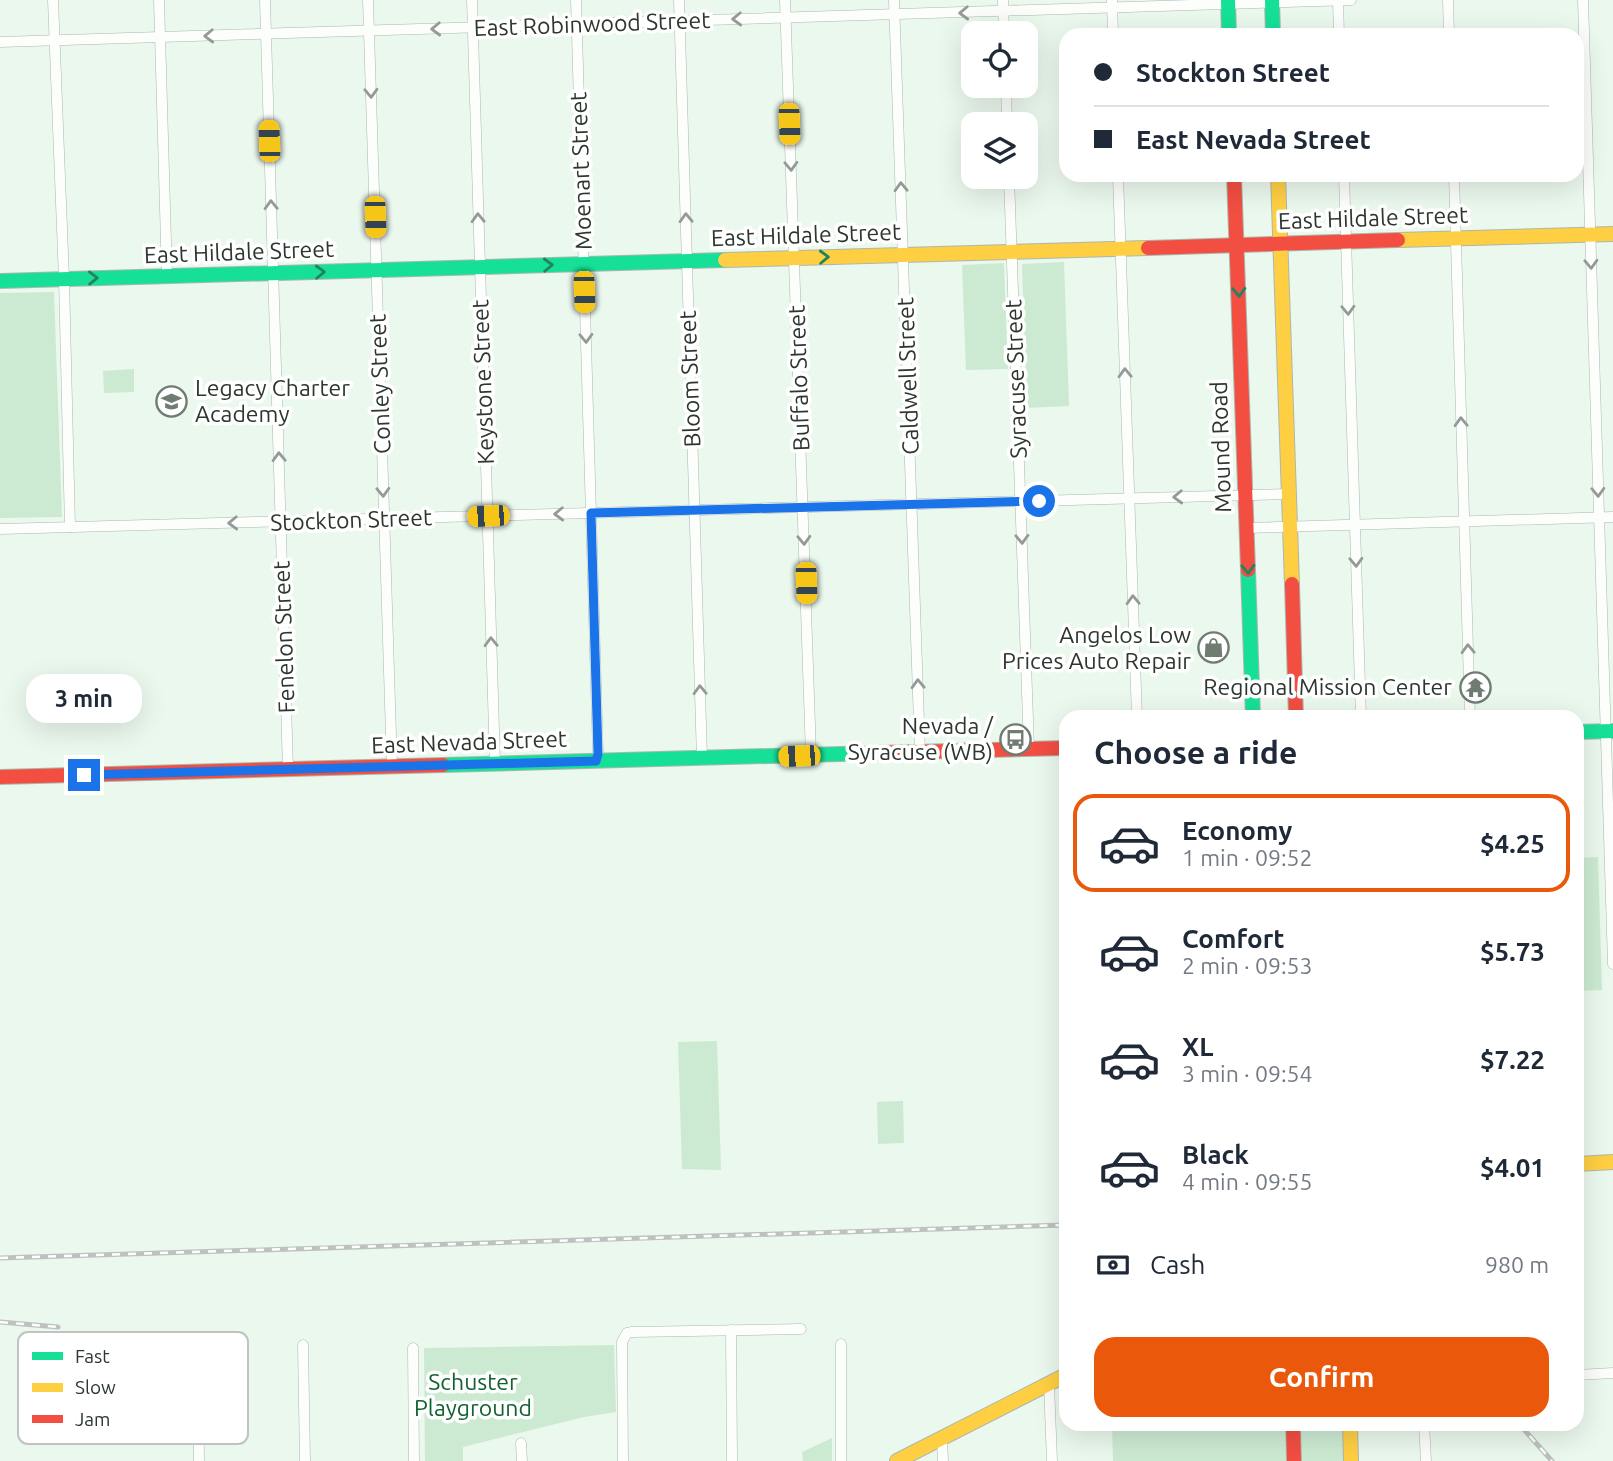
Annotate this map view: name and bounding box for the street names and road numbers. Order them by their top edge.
street label: East Robinwood Street [473,7,711,40]
street label: Moenart Street [565,91,596,251]
street label: East Hildale Street [1278,202,1468,233]
street label: East Hildale Street [711,219,901,250]
street label: East Hildale Street [144,236,334,267]
street label: Caldwell Street [892,297,923,455]
street label: Keystone Street [467,299,498,465]
street label: Syracuse Street [1000,299,1031,459]
street label: Buffalo Street [783,305,814,451]
street label: Bloom Street [675,310,704,448]
street label: Conley Street [365,314,394,454]
street label: Mound Road [1206,381,1235,513]
street label: Stockton Street [270,504,432,535]
street label: Fenelon Street [268,560,299,714]
street label: East Nevada Street [371,726,567,757]

